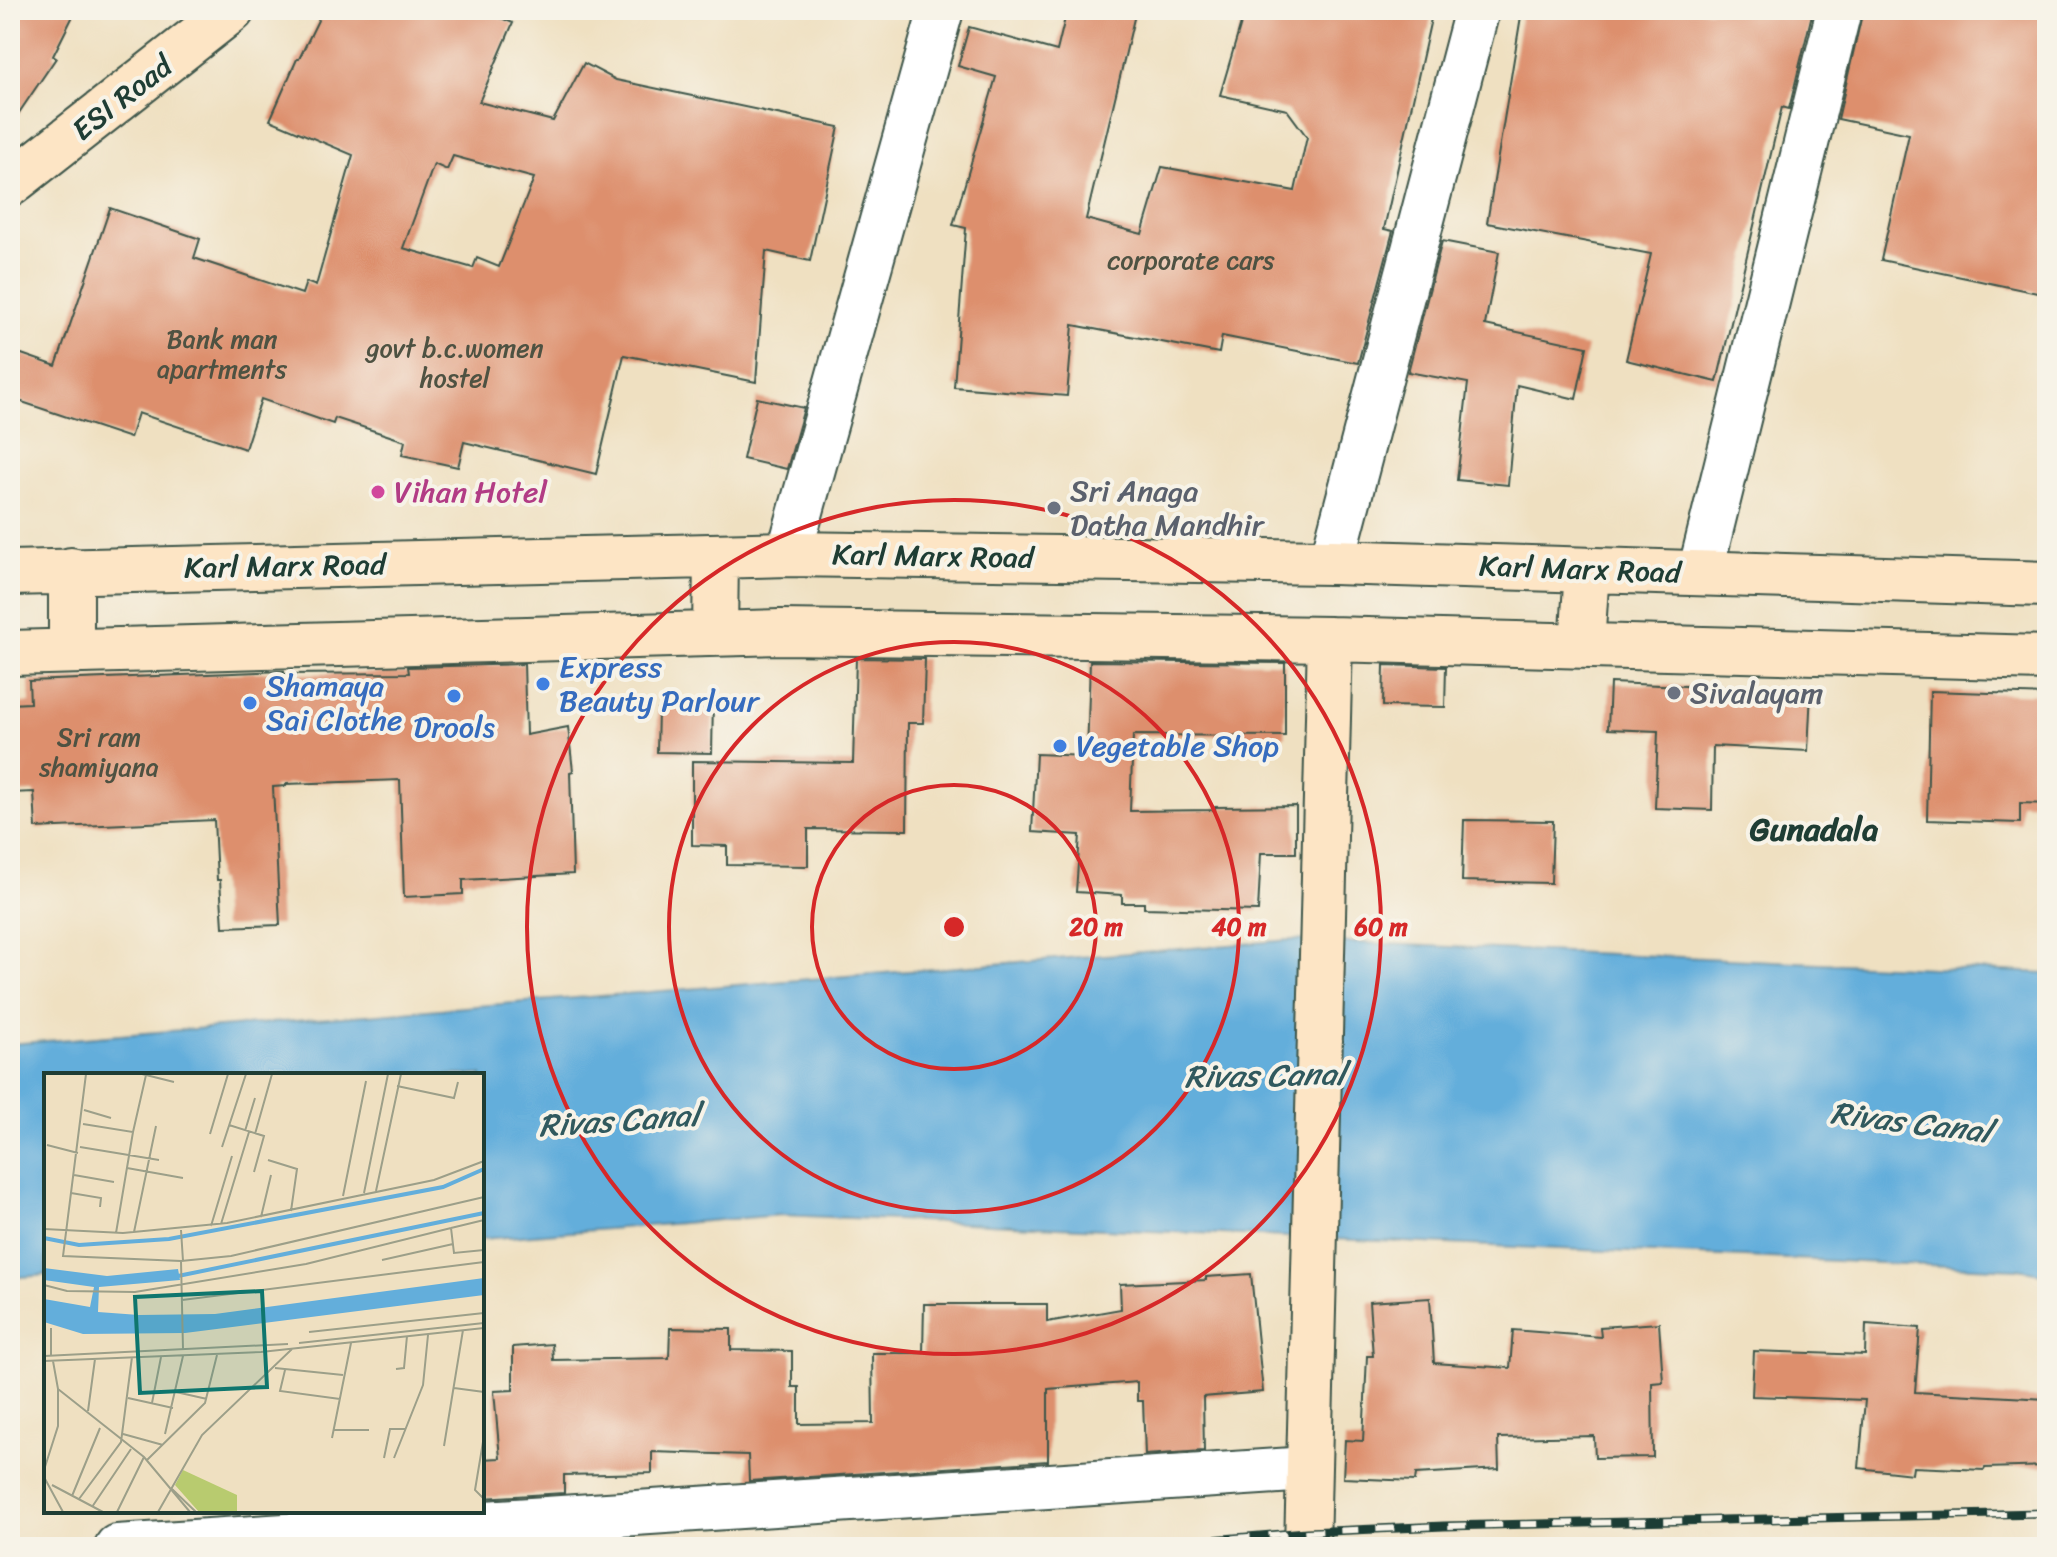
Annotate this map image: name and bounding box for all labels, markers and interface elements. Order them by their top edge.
street label: ESI Road [59,39,186,155]
house number: corporate cars [1107,237,1275,283]
house number: Bank man apartments [157,316,288,392]
house number: govt b.c.women hostel [364,325,544,401]
place label: Sri Anaga Datha Mandhir [1070,464,1265,552]
place label: Vihan Hotel [394,465,548,519]
marker: Vihan Hotel [369,483,387,501]
marker: Sri Anaga Datha Mandhir [1045,499,1063,517]
street label: Karl Marx Road [832,527,1036,585]
street label: Karl Marx Road [184,537,388,595]
street label: Karl Marx Road [1478,538,1684,600]
place label: Express Beauty Parlour [559,640,760,728]
place label: Shamaya Sai Clothe [266,659,402,747]
place label: Sivalayam [1690,666,1823,720]
marker: Express Beauty Parlour [534,675,552,693]
marker: Sivalayam [1665,684,1683,702]
marker: Drools [445,687,463,705]
marker: Shamaya Sai Clothe [241,694,259,712]
place label: Drools [413,700,495,754]
house number: Sri ram shamiyana [38,714,159,790]
place label: Vegetable Shop [1076,719,1279,773]
marker: Vegetable Shop [1051,737,1069,755]
district label: Gunadala [1750,801,1878,858]
text: 20 m [1068,906,1123,948]
text: 40 m [1212,906,1267,948]
text: 60 m [1353,906,1408,948]
centre of rings [940,913,968,941]
water label: Rivas Canal [1184,1045,1353,1105]
inset map [44,1073,484,1513]
water label: Rivas Canal [1828,1084,2001,1161]
water label: Rivas Canal [537,1086,708,1155]

